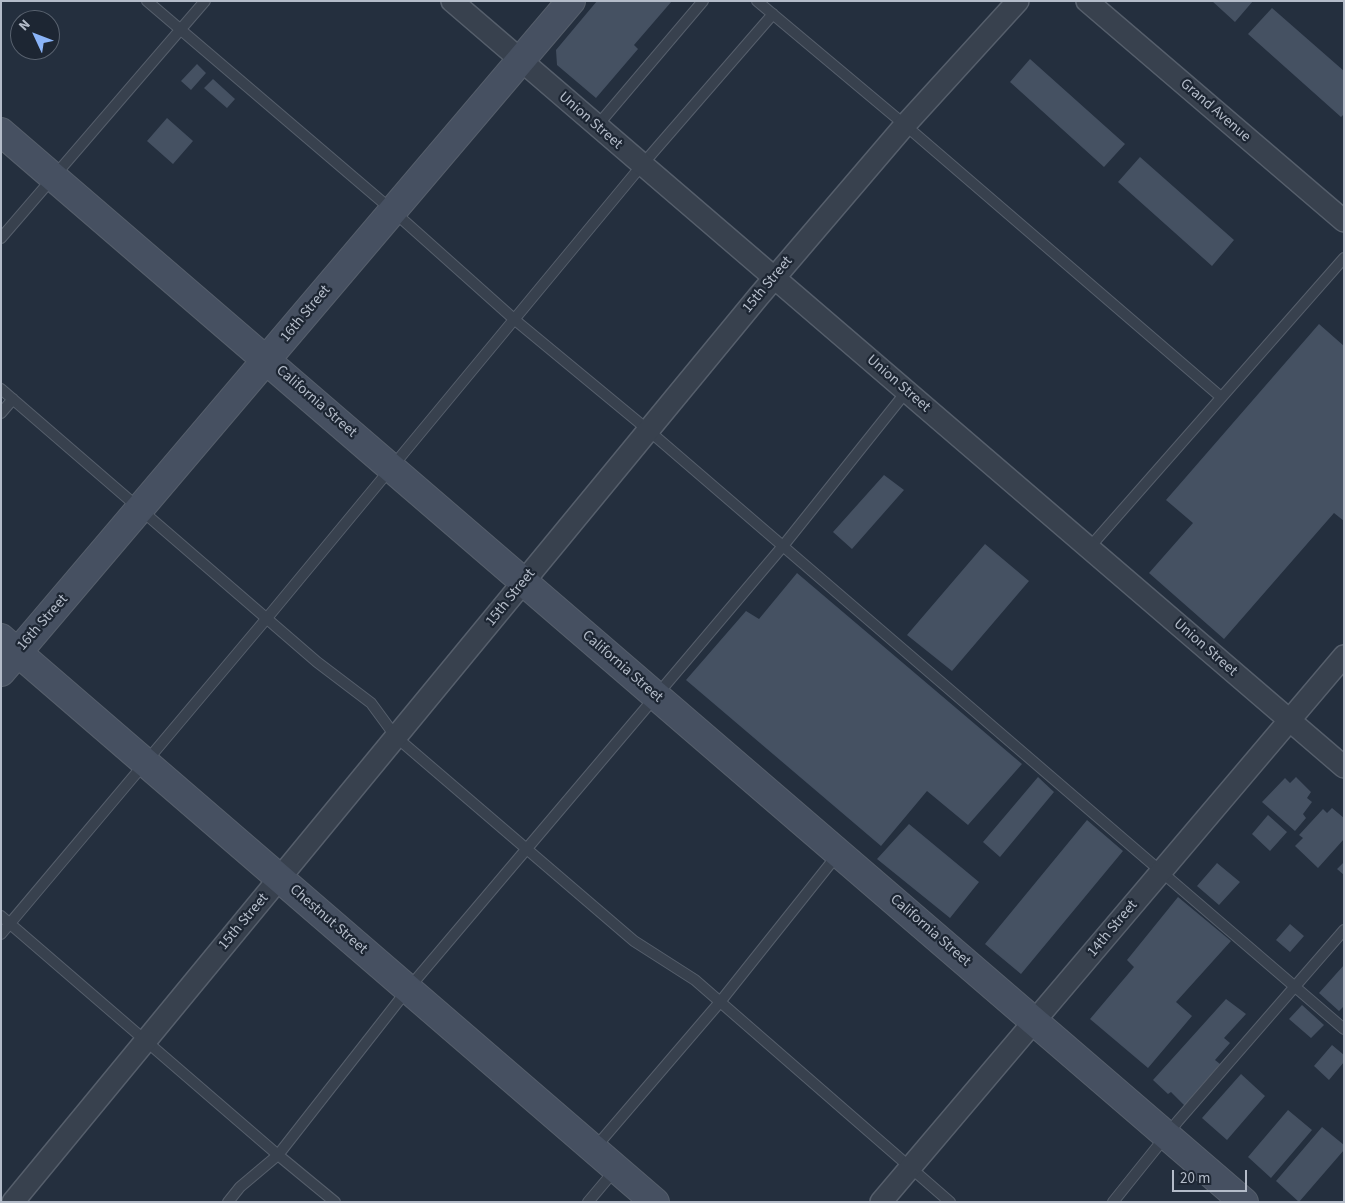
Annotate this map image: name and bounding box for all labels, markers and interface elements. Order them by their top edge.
north arrow [10,10,60,60]
text: N [14,15,35,36]
street label: Grand Avenue [1176,76,1254,146]
street label: Union Street [554,88,626,154]
street label: 15th Street [739,253,797,317]
street label: 16th Street [277,282,335,346]
street label: Union Street [862,351,934,417]
street label: California Street [272,362,360,442]
street label: 15th Street [482,566,540,630]
street label: 16th Street [14,591,72,655]
street label: Union Street [1169,615,1241,681]
street label: California Street [578,627,666,707]
street label: Chestnut Street [285,881,371,959]
street label: 15th Street [215,890,273,954]
street label: California Street [886,891,974,971]
street label: 14th Street [1084,897,1142,961]
scale bar [1175,1160,1250,1192]
text: 20 m [1180,1168,1210,1189]

